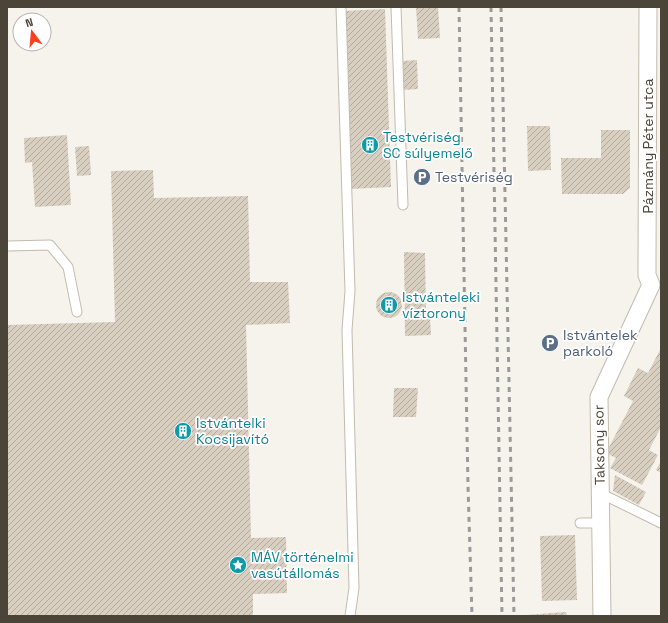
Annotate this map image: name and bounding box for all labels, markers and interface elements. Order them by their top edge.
north arrow [12,12,52,52]
text: N [24,15,35,30]
street label: Pázmány Péter utca [639,78,657,214]
place label: Testvériség SC súlyemelő [383,128,473,162]
building icon: Testvériség SC súlyemelő [360,135,380,155]
parking icon: Testvériség [412,167,432,187]
place label: Testvériség [435,168,513,186]
place label: Istvánteleki víztorony [402,288,480,322]
building icon: Istvánteleki víztorony [379,295,399,315]
place label: Istvántelek parkoló [563,326,638,360]
parking icon: Istvántelek parkoló [540,333,560,353]
street label: Taksony sor [589,405,609,485]
place label: Istvántelki Kocsijavító [196,414,269,448]
building icon: Istvántelki Kocsijavító [173,421,193,441]
place label: MÁV történelmi vasútállomás [251,548,354,582]
place icon: MÁV történelmi vasútállomás [228,555,248,575]

